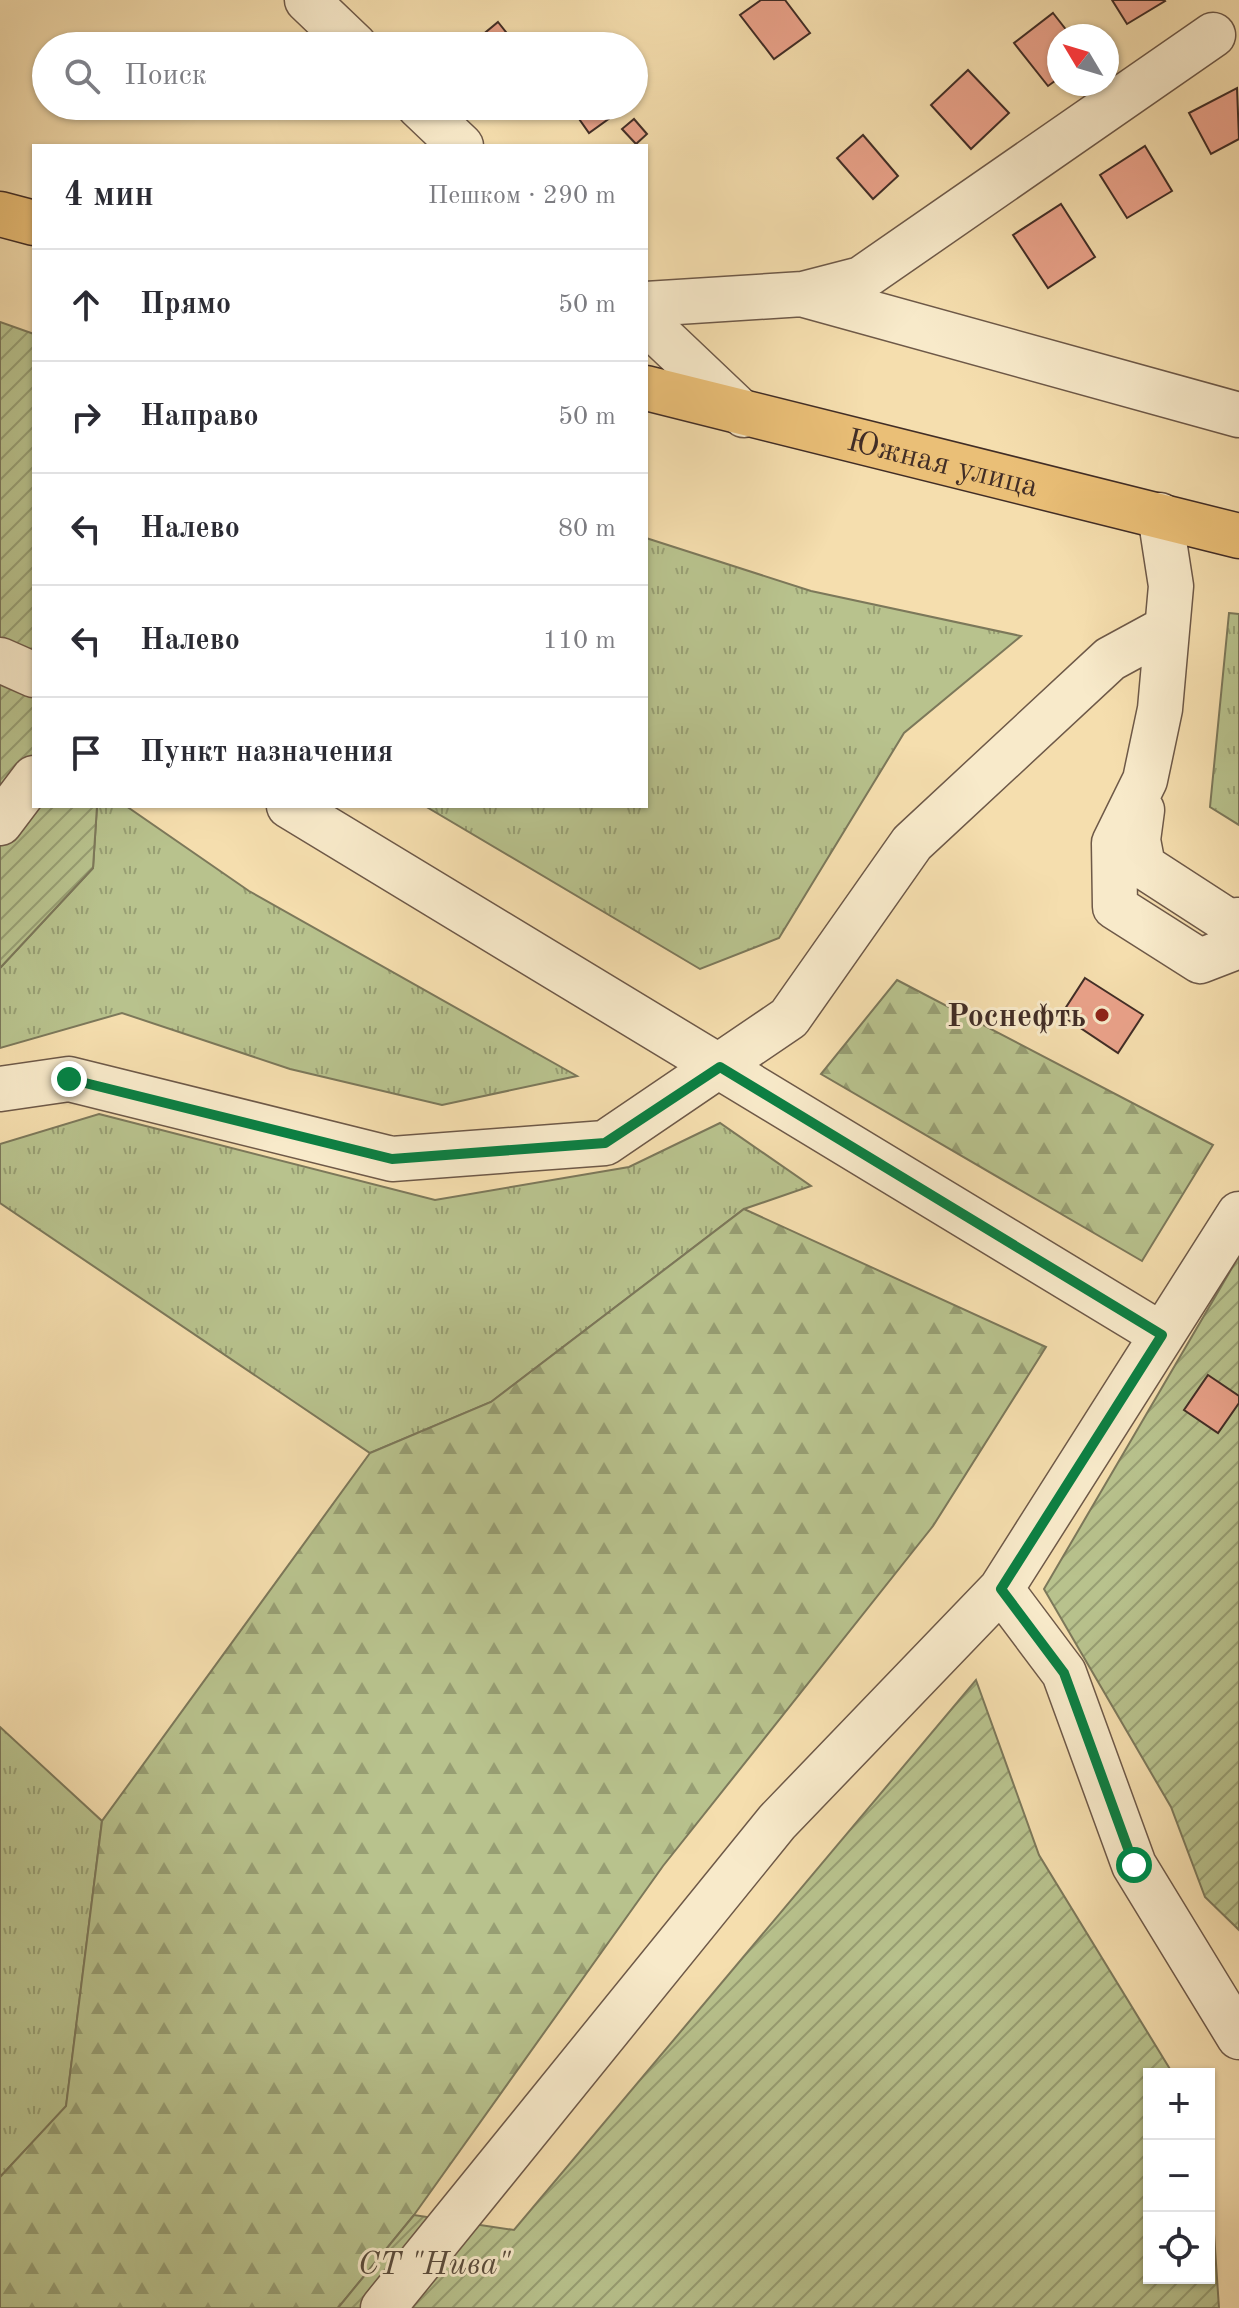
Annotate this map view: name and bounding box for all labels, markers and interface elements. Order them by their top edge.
north arrow [1047,24,1119,96]
search box [32,32,648,120]
icon: search [60,54,104,98]
text: Поиск [124,61,207,91]
text: 4 мин [64,179,154,213]
text: Пешком · 290 m [428,183,616,209]
icon: ahead [64,283,108,327]
text: Прямо [140,290,231,320]
text: 50 m [558,292,616,318]
icon: right [64,395,108,439]
text: Направо [140,402,259,432]
text: 50 m [558,404,616,430]
street label: Южная улица [843,426,1041,504]
icon: left [64,507,108,551]
text: Налево [140,514,240,544]
text: 80 m [558,516,616,542]
icon: left [64,619,108,663]
text: Налево [140,626,240,656]
text: 110 m [543,628,616,654]
icon: arrive [64,731,108,775]
text: Пункт назначения [140,738,393,768]
place label: Роснефть [947,1002,1086,1034]
marker: Роснефть [1093,1006,1111,1024]
route end [51,1061,87,1097]
route start [1116,1847,1152,1883]
map controls [1143,2068,1215,2284]
button: + [1143,2068,1215,2140]
button: − [1143,2140,1215,2212]
button: locate [1143,2212,1215,2284]
park label: СТ "Нива" [358,2250,512,2282]

